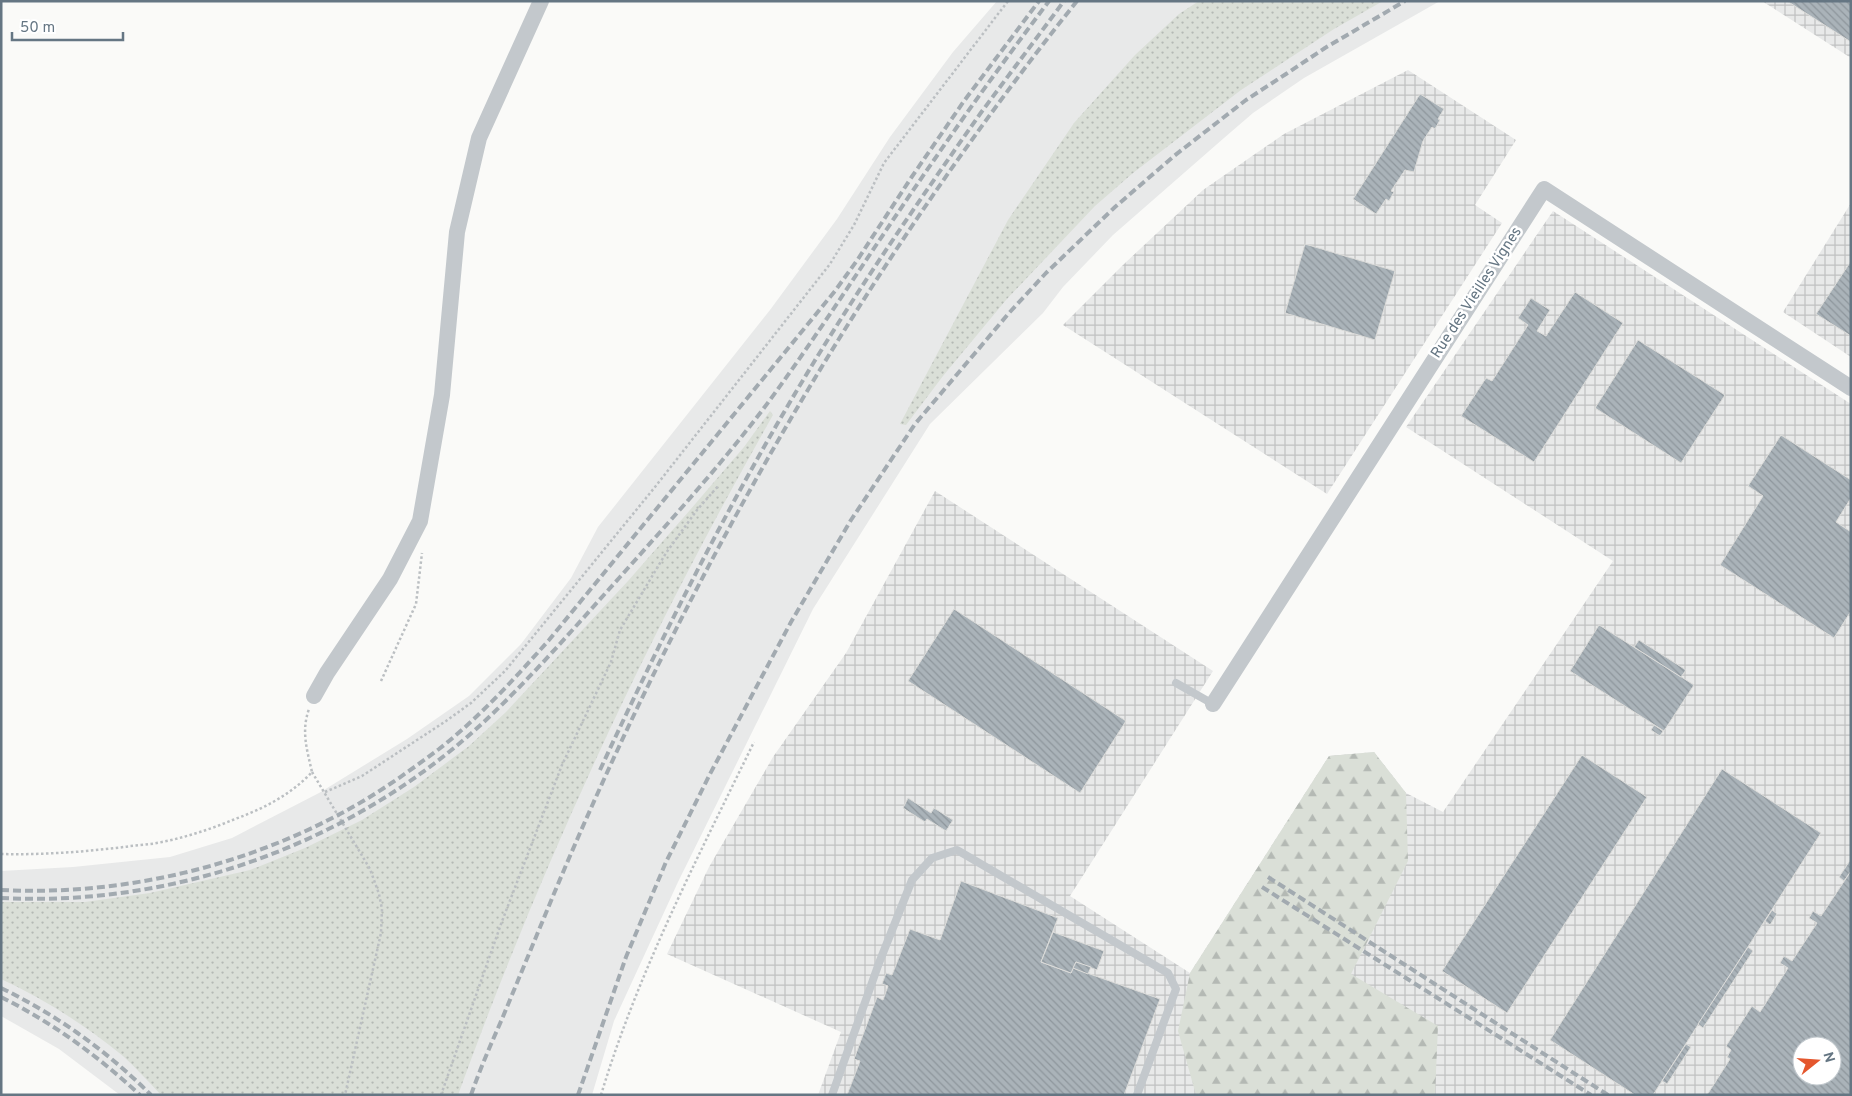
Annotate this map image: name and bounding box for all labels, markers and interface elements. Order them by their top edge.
scale bar [12,10,124,42]
text: 50 m [20,19,55,38]
street label: Rue des Vieilles Vignes [1427,224,1527,362]
north arrow [1792,1036,1842,1086]
text: N [1818,1050,1838,1065]

